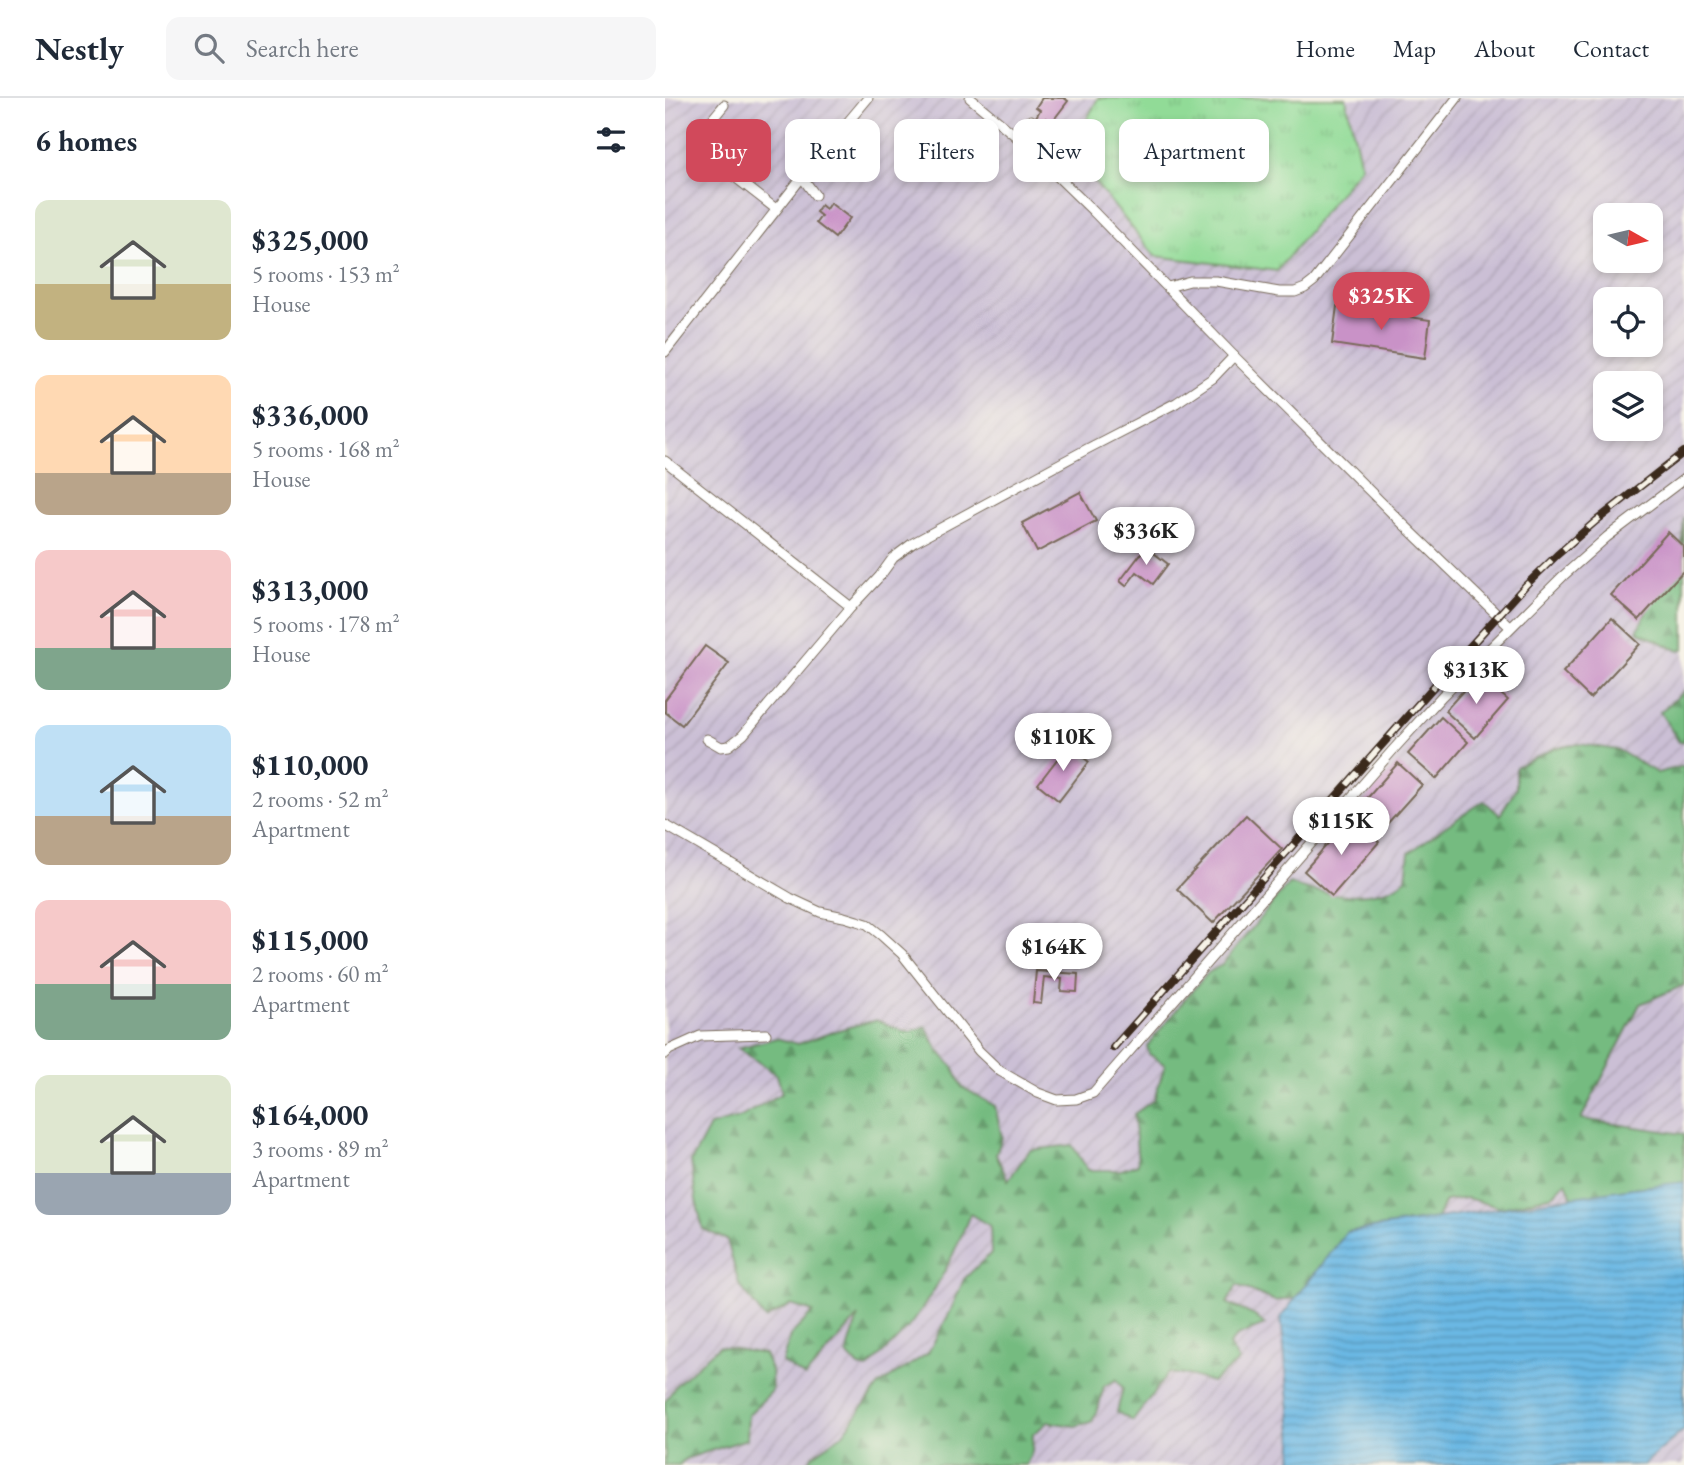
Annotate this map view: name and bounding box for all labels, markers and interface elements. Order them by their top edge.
search box [166,17,656,80]
text: Nestly [35,27,124,70]
icon: search [190,29,228,67]
text: Search here [246,31,359,65]
text: Home [1295,33,1355,64]
text: Map [1393,33,1436,64]
text: About [1474,33,1535,64]
text: Contact [1573,33,1649,64]
chip: Buy [686,119,771,182]
chip: Rent [785,119,880,182]
chip: Filters [894,119,999,182]
chip: New [1013,119,1105,182]
chip: Apartment [1119,119,1269,182]
text: 6 homes [35,121,137,160]
icon: filters [592,121,630,159]
north arrow [1593,203,1663,273]
map controls [1593,203,1663,441]
text: $325,000 [252,220,368,259]
icon: home [91,228,175,312]
text: 5 rooms · 153 m² [252,259,400,289]
pin: $325K [1332,272,1430,332]
text: $325K [1349,280,1413,310]
button: locate [1593,287,1663,357]
text: House [252,289,311,319]
button: layers [1593,371,1663,441]
text: $336,000 [252,395,368,434]
icon: home [91,403,175,487]
text: 5 rooms · 168 m² [252,434,400,464]
text: House [252,464,311,494]
pin: $336K [1097,508,1195,567]
text: $336K [1114,515,1178,545]
text: $313,000 [252,570,368,609]
icon: home [91,578,175,662]
text: 5 rooms · 178 m² [252,609,400,639]
text: House [252,639,311,669]
pin: $313K [1427,646,1525,706]
text: $313K [1444,654,1508,684]
pin: $110K [1014,714,1112,773]
text: $110K [1031,721,1095,751]
text: $110,000 [252,745,368,784]
icon: home [91,753,175,837]
text: 2 rooms · 52 m² [252,784,389,814]
pin: $115K [1292,798,1390,857]
text: $115K [1309,805,1373,835]
text: Apartment [252,814,350,844]
text: $115,000 [252,920,368,959]
pin: $164K [1005,924,1103,983]
icon: home [91,928,175,1012]
text: $164K [1022,931,1086,961]
text: 2 rooms · 60 m² [252,959,389,989]
text: Apartment [252,989,350,1019]
text: $164,000 [252,1095,368,1134]
icon: home [91,1103,175,1187]
text: 3 rooms · 89 m² [252,1134,389,1164]
text: Apartment [252,1164,350,1194]

